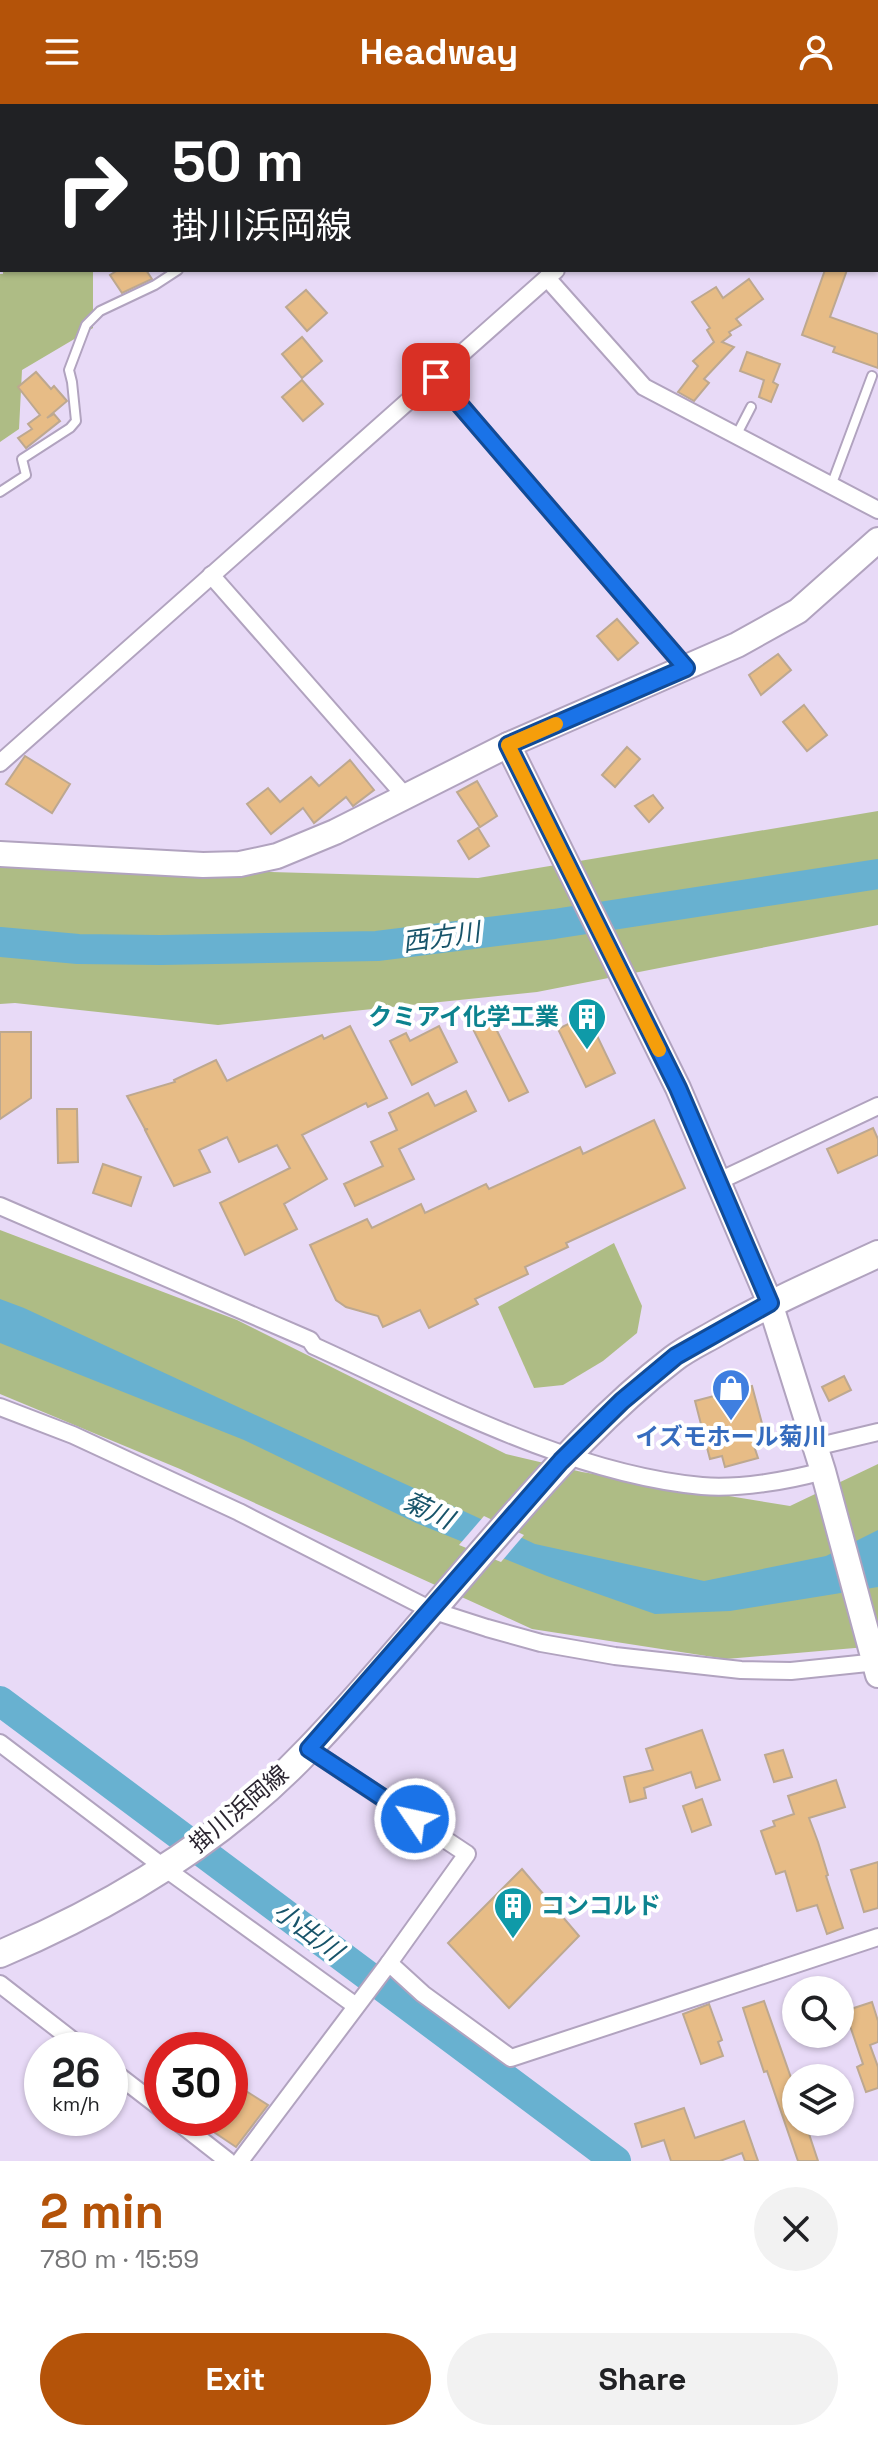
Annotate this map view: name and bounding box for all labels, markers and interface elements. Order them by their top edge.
text: Headway [360,29,518,75]
icon: menu [40,30,84,74]
icon: person [794,30,838,74]
text: 50 m [172,126,304,197]
icon: right [40,136,144,240]
text: 掛川浜岡線 [172,203,352,249]
pin [402,343,470,411]
icon: arrive [414,355,458,399]
water label: 西方川 [400,914,485,959]
building icon: クミアイ化学工業 [566,996,608,1051]
place label: クミアイ化学工業 [368,1001,559,1032]
shop icon: イズモホール菊川 [710,1367,752,1422]
place label: イズモホール菊川 [635,1421,827,1452]
water label: 菊川 [397,1484,461,1538]
street label: 掛川浜岡線 [183,1758,295,1859]
position arrow [373,1777,457,1861]
building icon: コンコルド [492,1885,534,1940]
place label: コンコルド [541,1890,661,1921]
water label: 小出川 [267,1894,352,1970]
map controls [782,1976,854,2136]
button: search [782,1976,854,2048]
speed limit sign: 30 [144,2032,248,2136]
text: 26 [52,2048,100,2099]
button: layers [782,2064,854,2136]
text: km/h [52,2091,100,2117]
text: 2 min [40,2181,164,2242]
button: close [754,2187,838,2271]
text: 780 m · 15:59 [40,2242,199,2276]
button: Exit [40,2333,431,2425]
button: Share [447,2333,838,2425]

